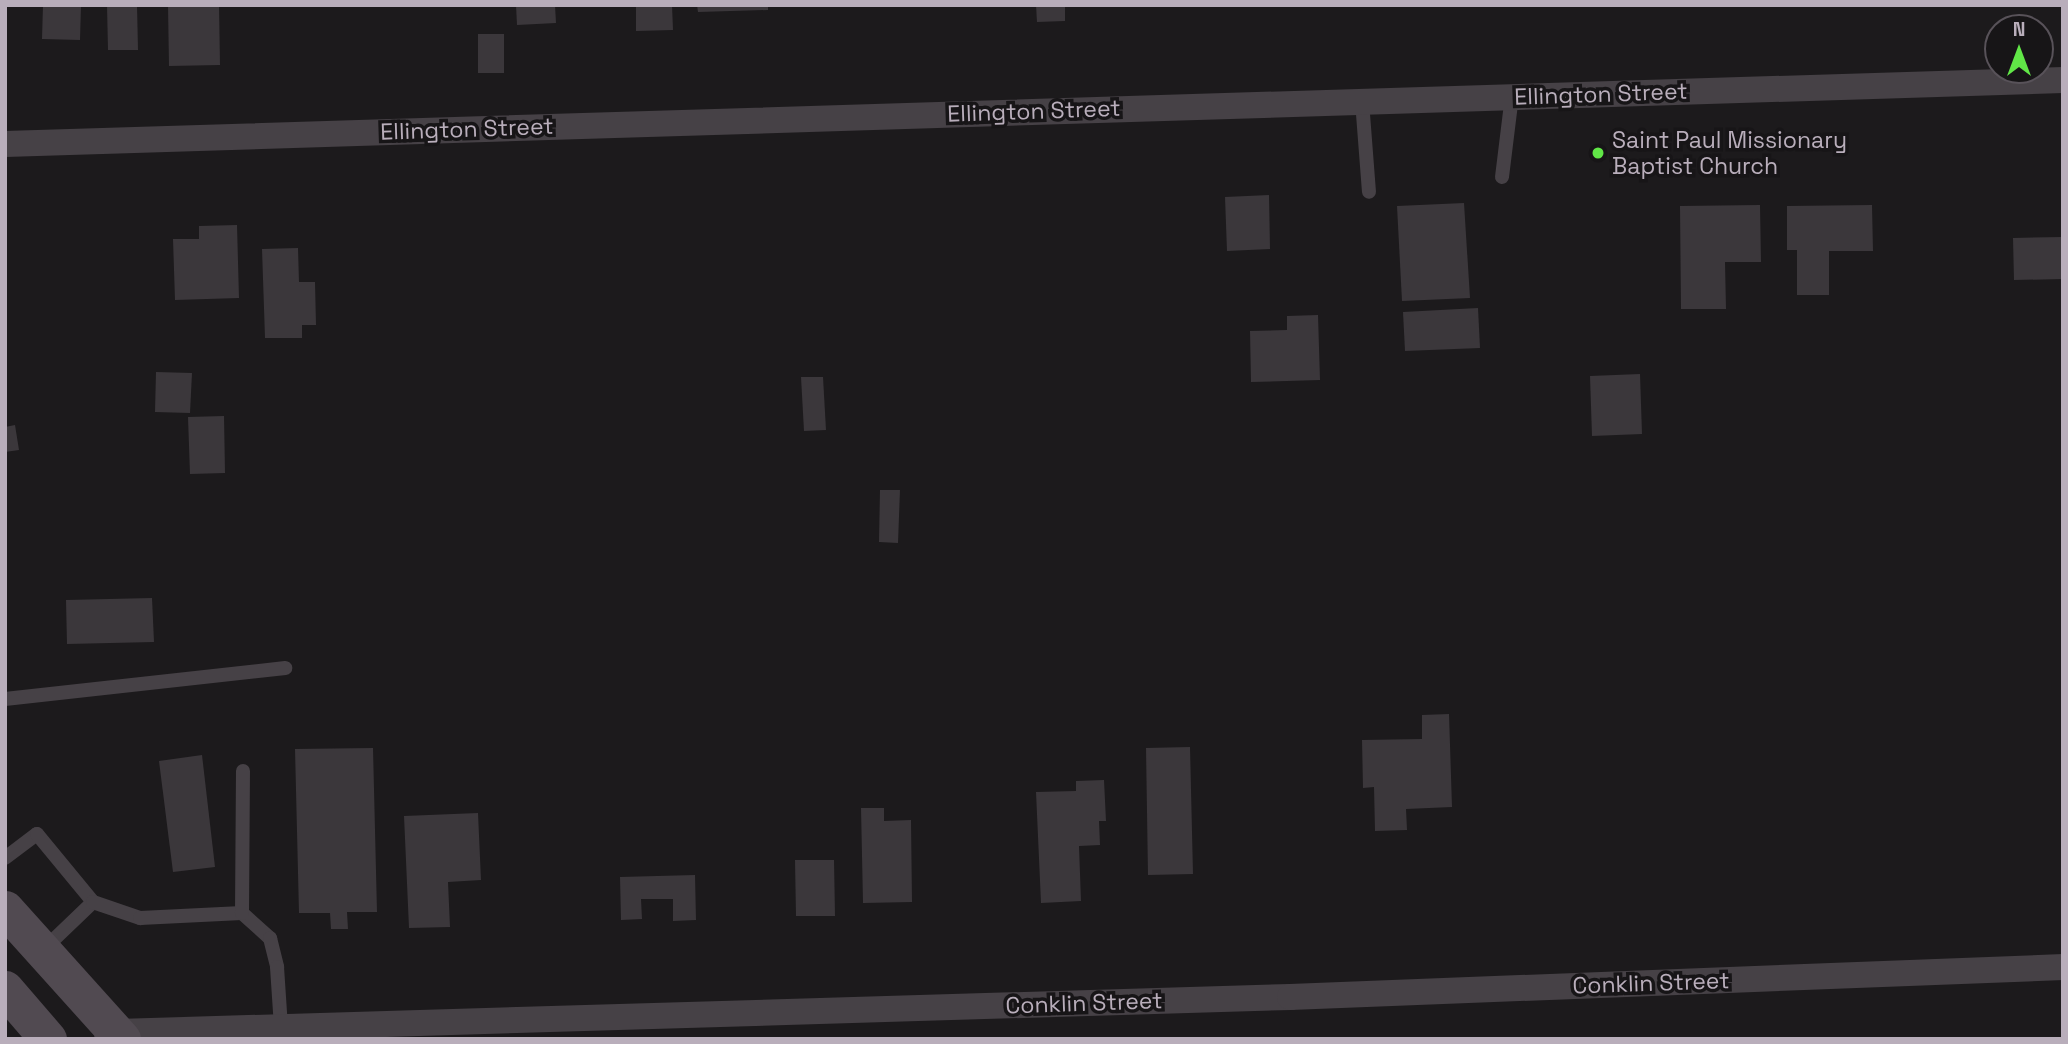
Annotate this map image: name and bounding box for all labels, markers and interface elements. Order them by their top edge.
north arrow [1984,14,2054,84]
text: N [2013,17,2025,42]
street label: Ellington Street [1514,77,1688,111]
street label: Ellington Street [947,94,1121,128]
street label: Ellington Street [380,112,554,146]
place label: Saint Paul Missionary Baptist Church [1612,126,1847,180]
marker: Saint Paul Missionary Baptist Church [1590,145,1606,161]
street label: Conklin Street [1572,966,1730,1000]
street label: Conklin Street [1005,986,1163,1020]

